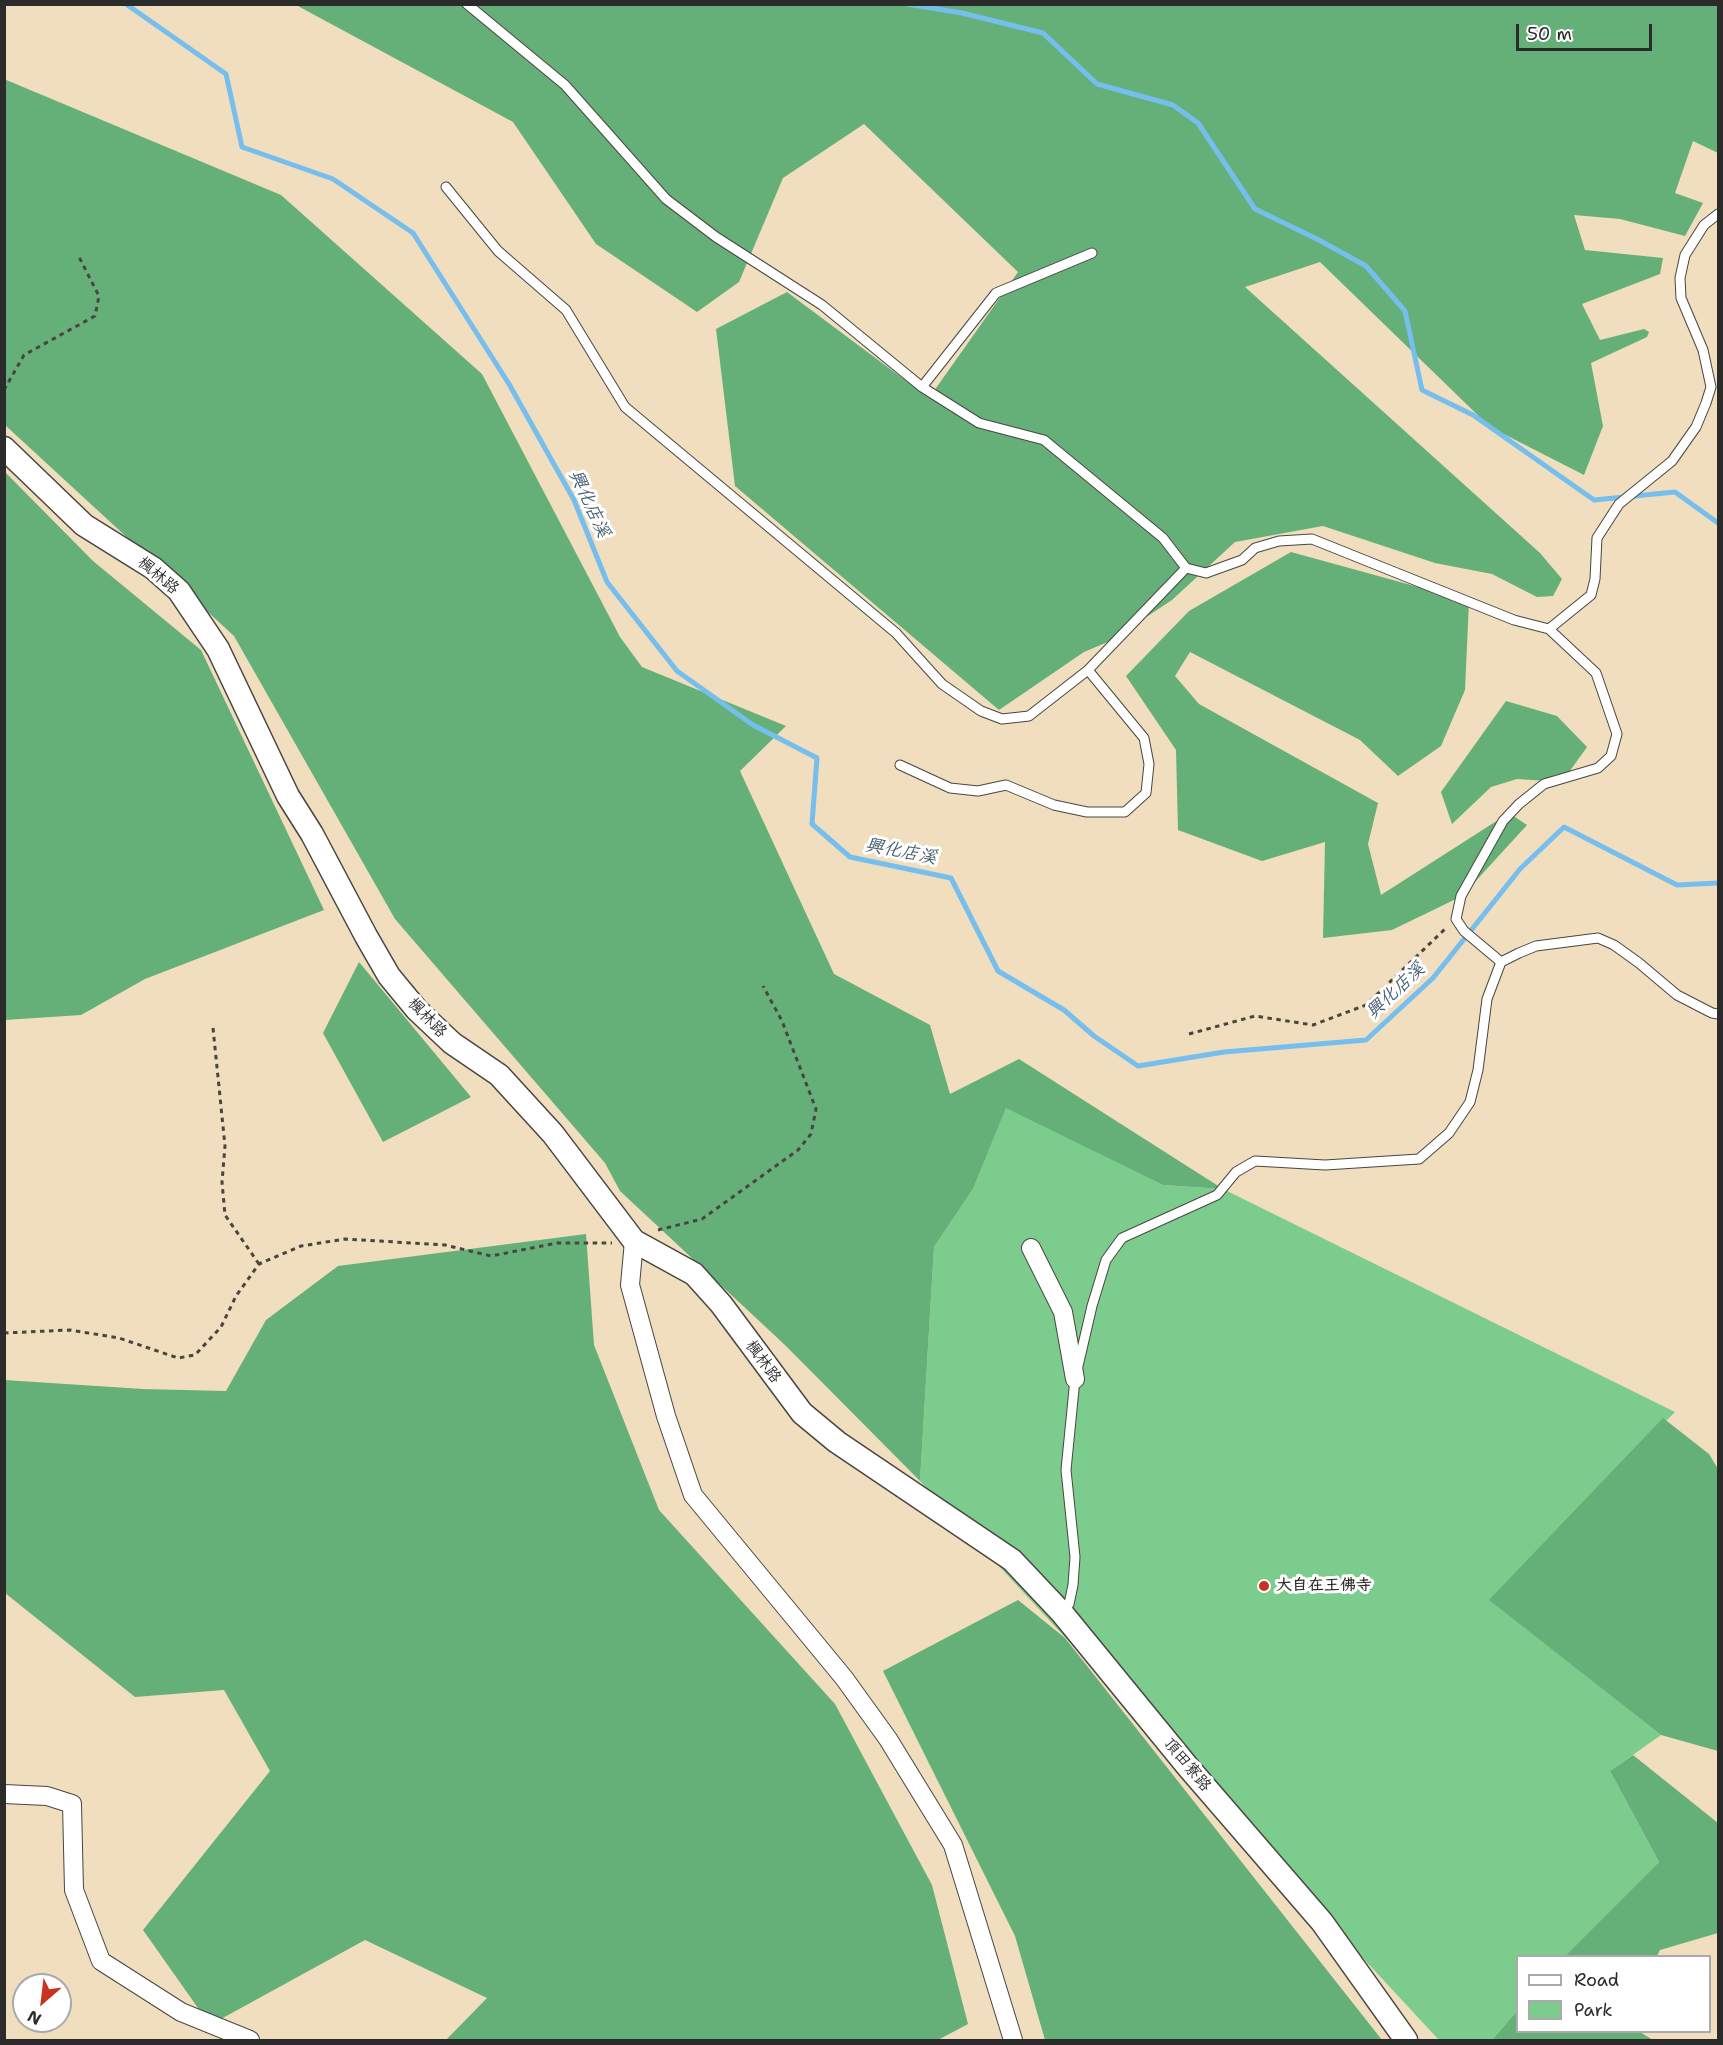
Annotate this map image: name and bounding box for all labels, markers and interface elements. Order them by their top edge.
scale bar [1519,12,1656,50]
text: 50 m [1527,22,1572,46]
water label: 興化店溪 [564,467,614,541]
street label: 楓林路 [133,553,183,599]
water label: 興化店溪 [864,835,938,869]
water label: 興化店溪 [1362,959,1430,1023]
street label: 楓林路 [403,994,451,1042]
street label: 楓林路 [741,1337,785,1387]
place label: 大自在王佛寺 [1276,1576,1372,1596]
marker: 大自在王佛寺 [1257,1579,1271,1593]
street label: 頂田寮路 [1159,1734,1215,1796]
legend [1516,1955,1711,2033]
text: Road [1574,1968,1619,1992]
north arrow [12,1973,72,2033]
text: Park [1574,1998,1613,2022]
text: N [24,2005,45,2030]

